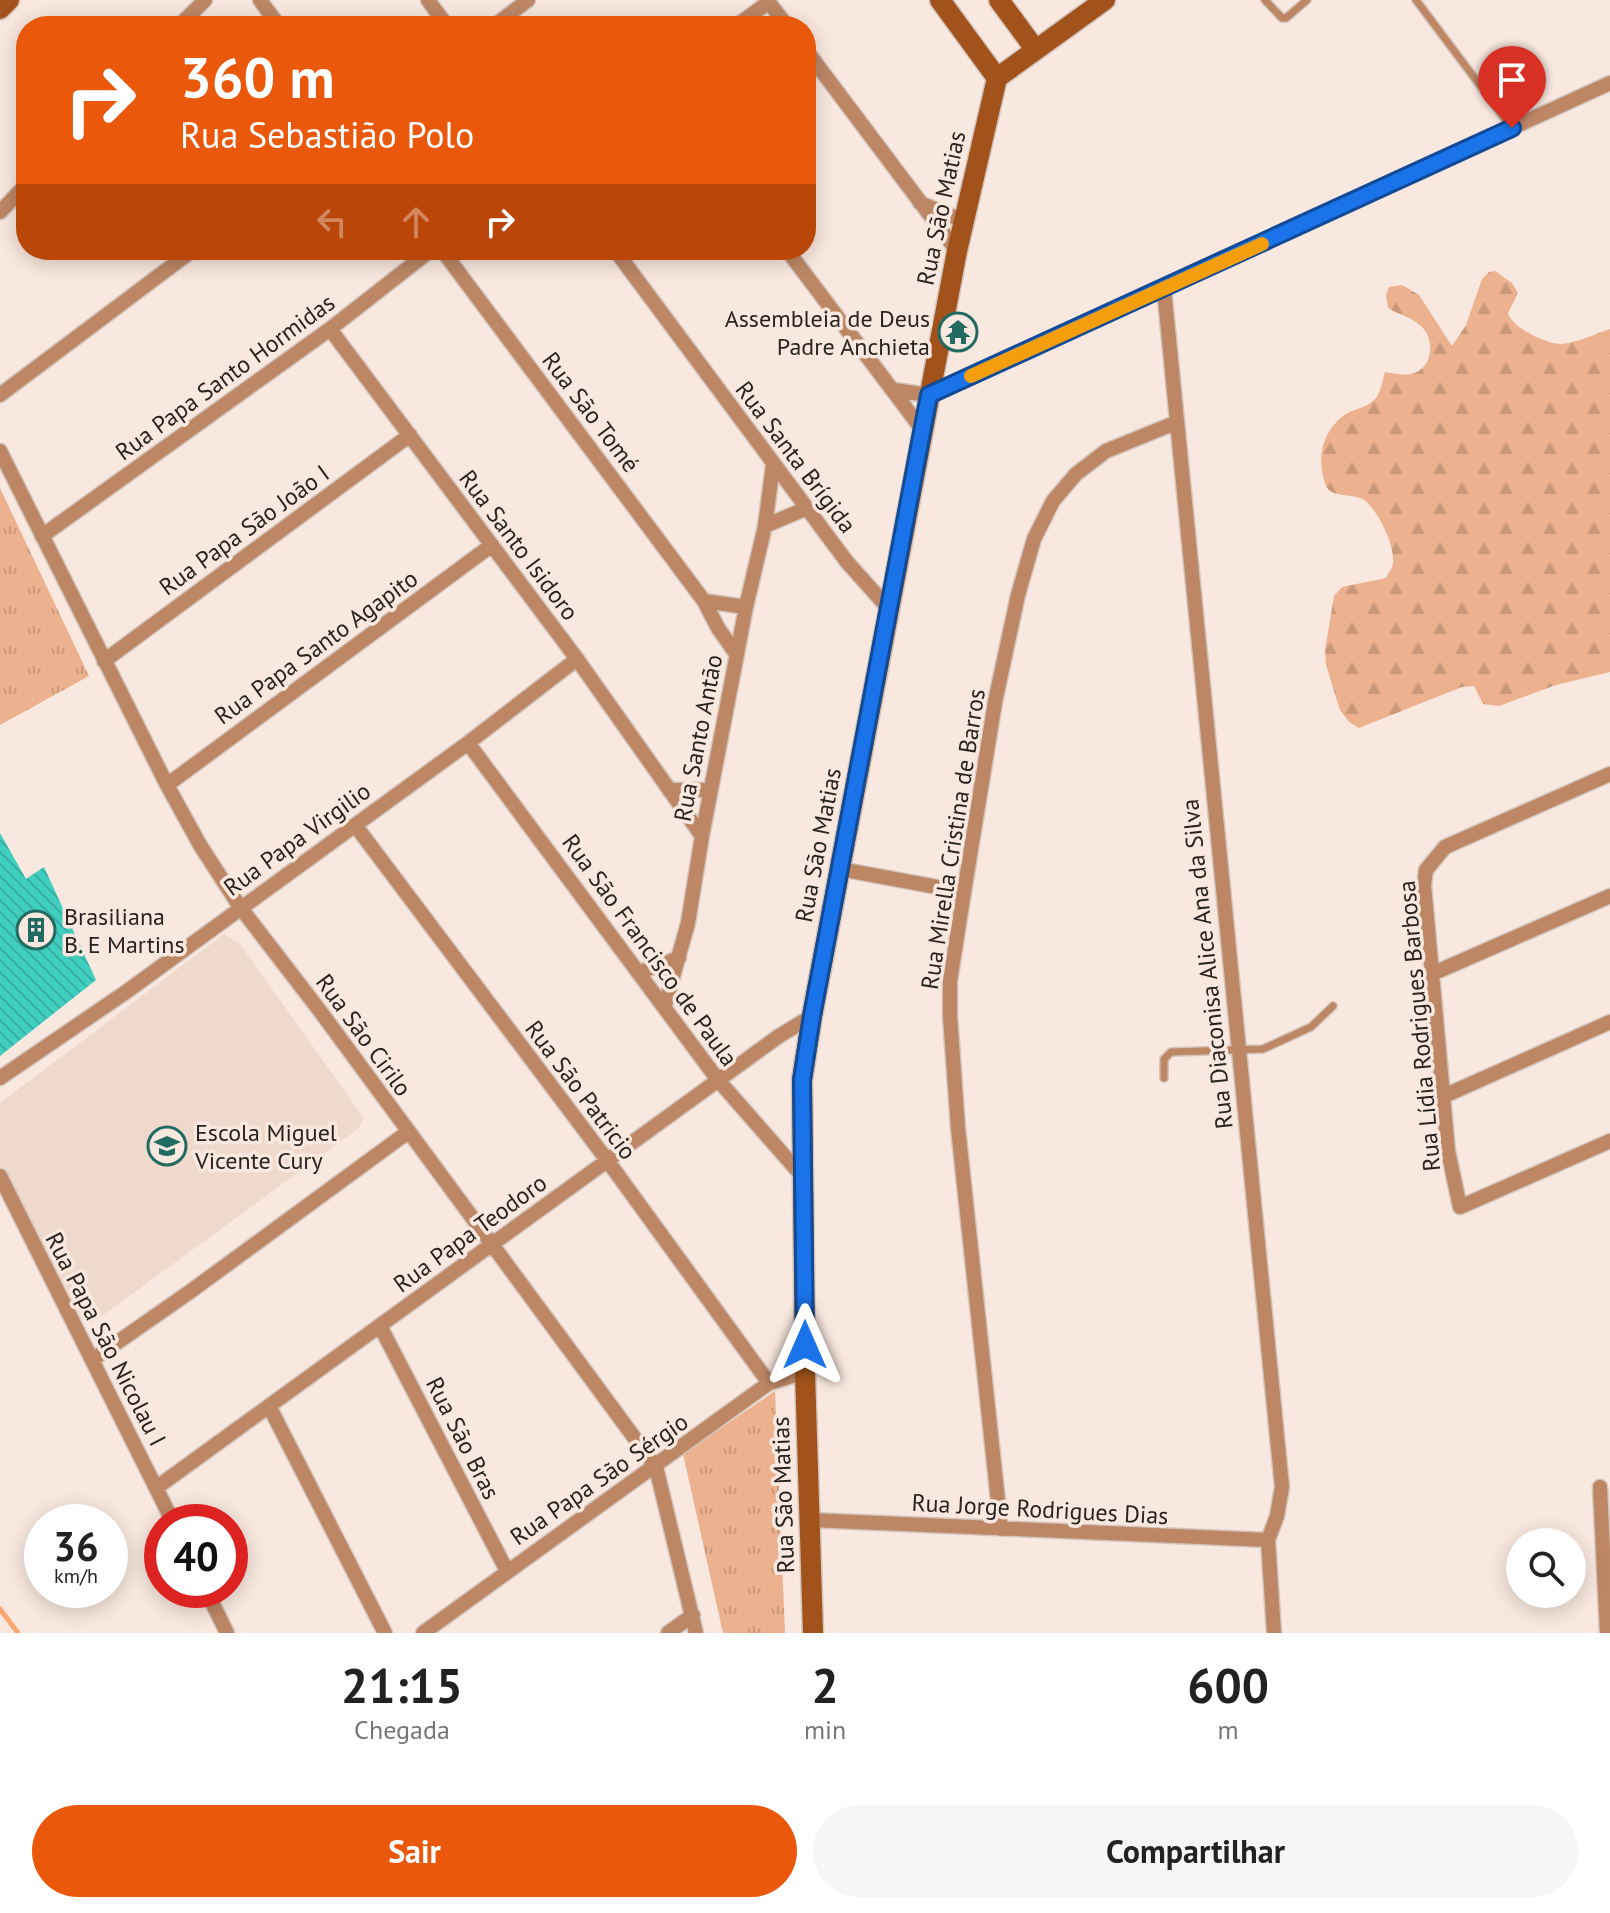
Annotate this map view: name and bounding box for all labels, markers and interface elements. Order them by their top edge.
text: 360 m [180,41,335,113]
pin [1478,46,1546,128]
icon: right [48,48,152,152]
icon: arrive [1490,58,1534,102]
text: Rua Sebastião Polo [180,111,474,158]
street label: Rua São Matias [910,128,972,288]
icon: left [310,200,354,244]
icon: ahead [394,200,438,244]
icon: right [478,200,522,244]
street label: Rua Papa Santo Hormidas [109,287,341,467]
place label: Assembleia de Deus Padre Anchieta [725,303,930,362]
temple icon: Assembleia de Deus Padre Anchieta [937,311,979,353]
street label: Rua São Tomé [536,345,646,479]
street label: Rua Santa Brígida [729,375,863,539]
street label: Rua Papa São João I [153,458,335,602]
street label: Rua Santo Isidoro [452,464,586,626]
street label: Rua Papa Santo Agapito [208,563,424,731]
street label: Rua Santo Antão [667,652,729,824]
street label: Rua Mirella Cristina de Barros [914,686,992,992]
street label: Rua São Matias [788,765,848,925]
street label: Rua Papa Virgilio [217,775,377,903]
street label: Rua Diaconisa Alice Ana da Silva [1174,797,1240,1131]
street label: Rua São Francisco de Paula [555,828,745,1072]
street label: Rua Lídia Rodrigues Barbosa [1391,879,1447,1173]
place label: Brasiliana B. E Martins [64,901,185,960]
building icon: Brasiliana B. E Martins [15,909,57,951]
street label: Rua São Cirilo [309,968,419,1102]
street label: Rua São Patricio [519,1014,643,1166]
place label: Escola Miguel Vicente Cury [194,1117,337,1176]
school or university icon: Escola Miguel Vicente Cury [146,1125,188,1167]
street label: Rua Papa Teodoro [387,1167,553,1299]
street label: Rua Papa São Nicolau I [39,1227,173,1451]
position arrow [763,1303,847,1387]
street label: Rua São Bras [419,1372,507,1504]
street label: Rua Papa São Sérgio [504,1406,694,1552]
street label: Rua São Matias [765,1416,801,1574]
street label: Rua Jorge Rodrigues Dias [911,1487,1169,1531]
speed limit sign: 40 [144,1504,248,1608]
text: 36 [53,1520,99,1572]
map controls [1506,1528,1586,1608]
button: search [1506,1528,1586,1608]
text: km/h [54,1563,98,1589]
text: 21:15 [341,1654,463,1716]
text: 2 [811,1654,839,1716]
text: 600 [1187,1654,1269,1716]
text: Chegada [354,1713,450,1746]
text: min [804,1713,846,1746]
text: m [1218,1713,1239,1746]
button: Sair [32,1805,797,1897]
button: Compartilhar [813,1805,1578,1897]

